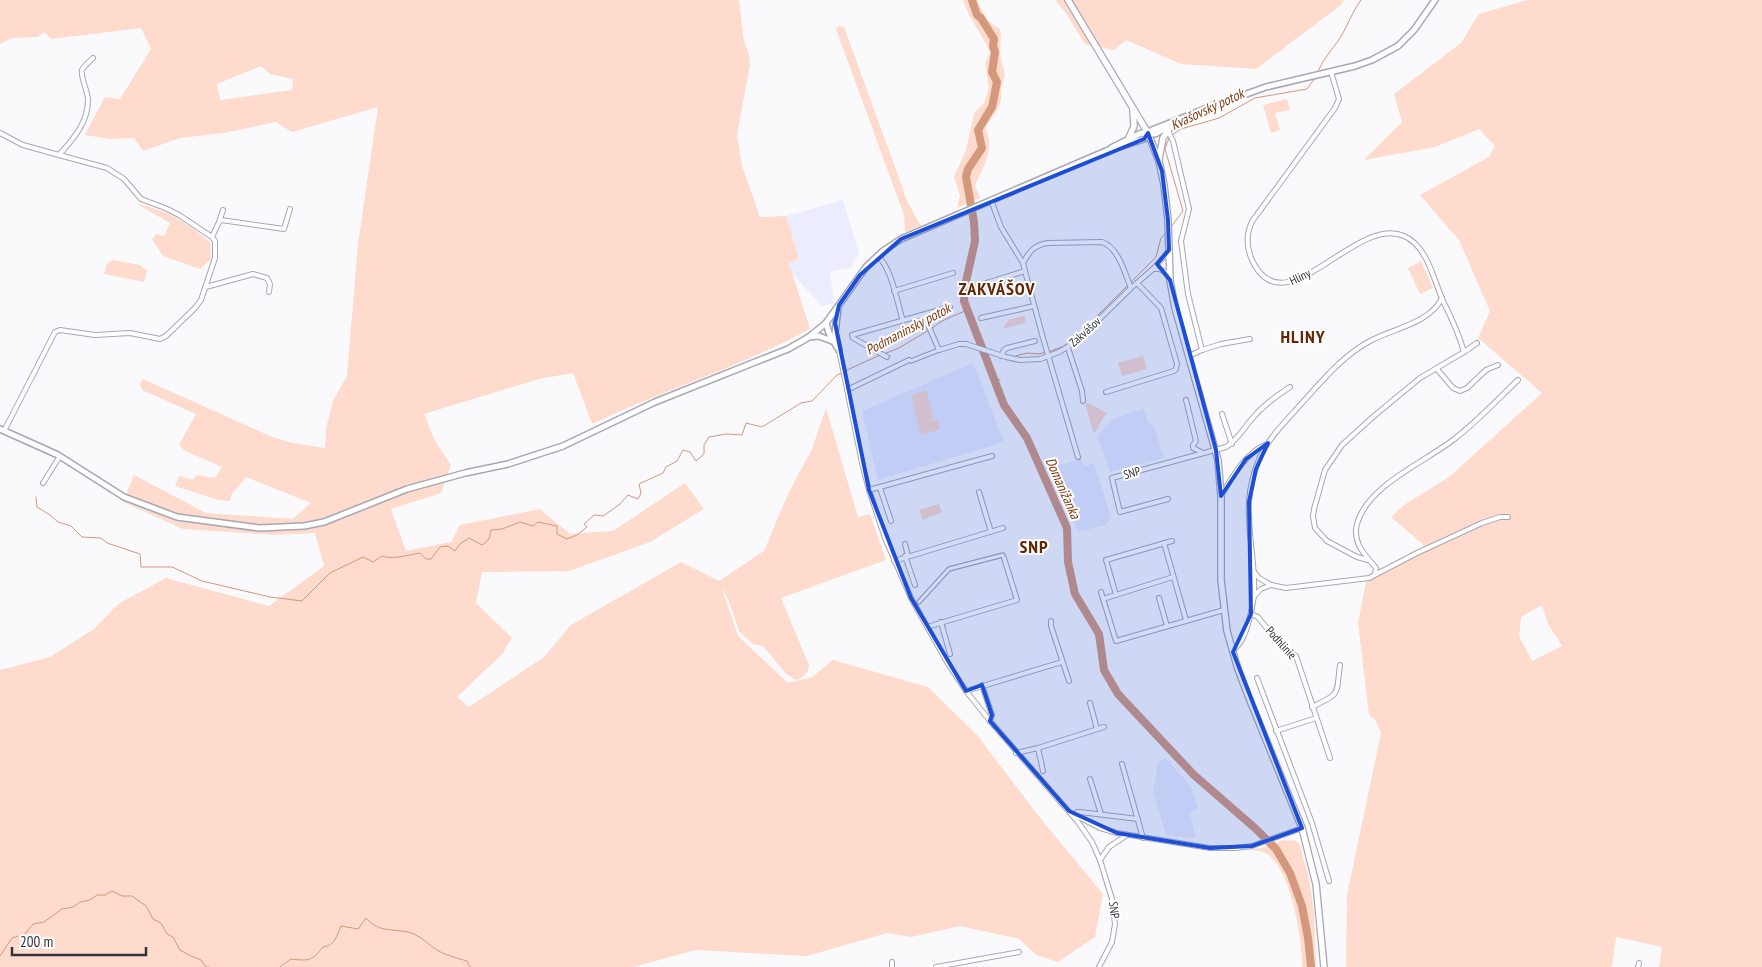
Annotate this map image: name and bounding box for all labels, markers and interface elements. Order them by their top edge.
water label: Kvašovský potok [1168,84,1248,134]
street label: Hliny [1287,265,1313,288]
district label: ZAKVÁŠOV [959,277,1035,300]
water label: Podmanínsky potok [863,298,955,359]
street label: Zakvášov [1066,313,1104,350]
district label: HLINY [1280,325,1326,348]
water label: Domanižanka [1042,455,1085,523]
street label: SNP [1122,463,1143,482]
district label: SNP [1019,535,1049,558]
street label: Podhlinie [1263,623,1300,662]
street label: SNP [1106,901,1123,920]
scale bar [12,924,146,956]
text: 200 m [20,932,53,951]

